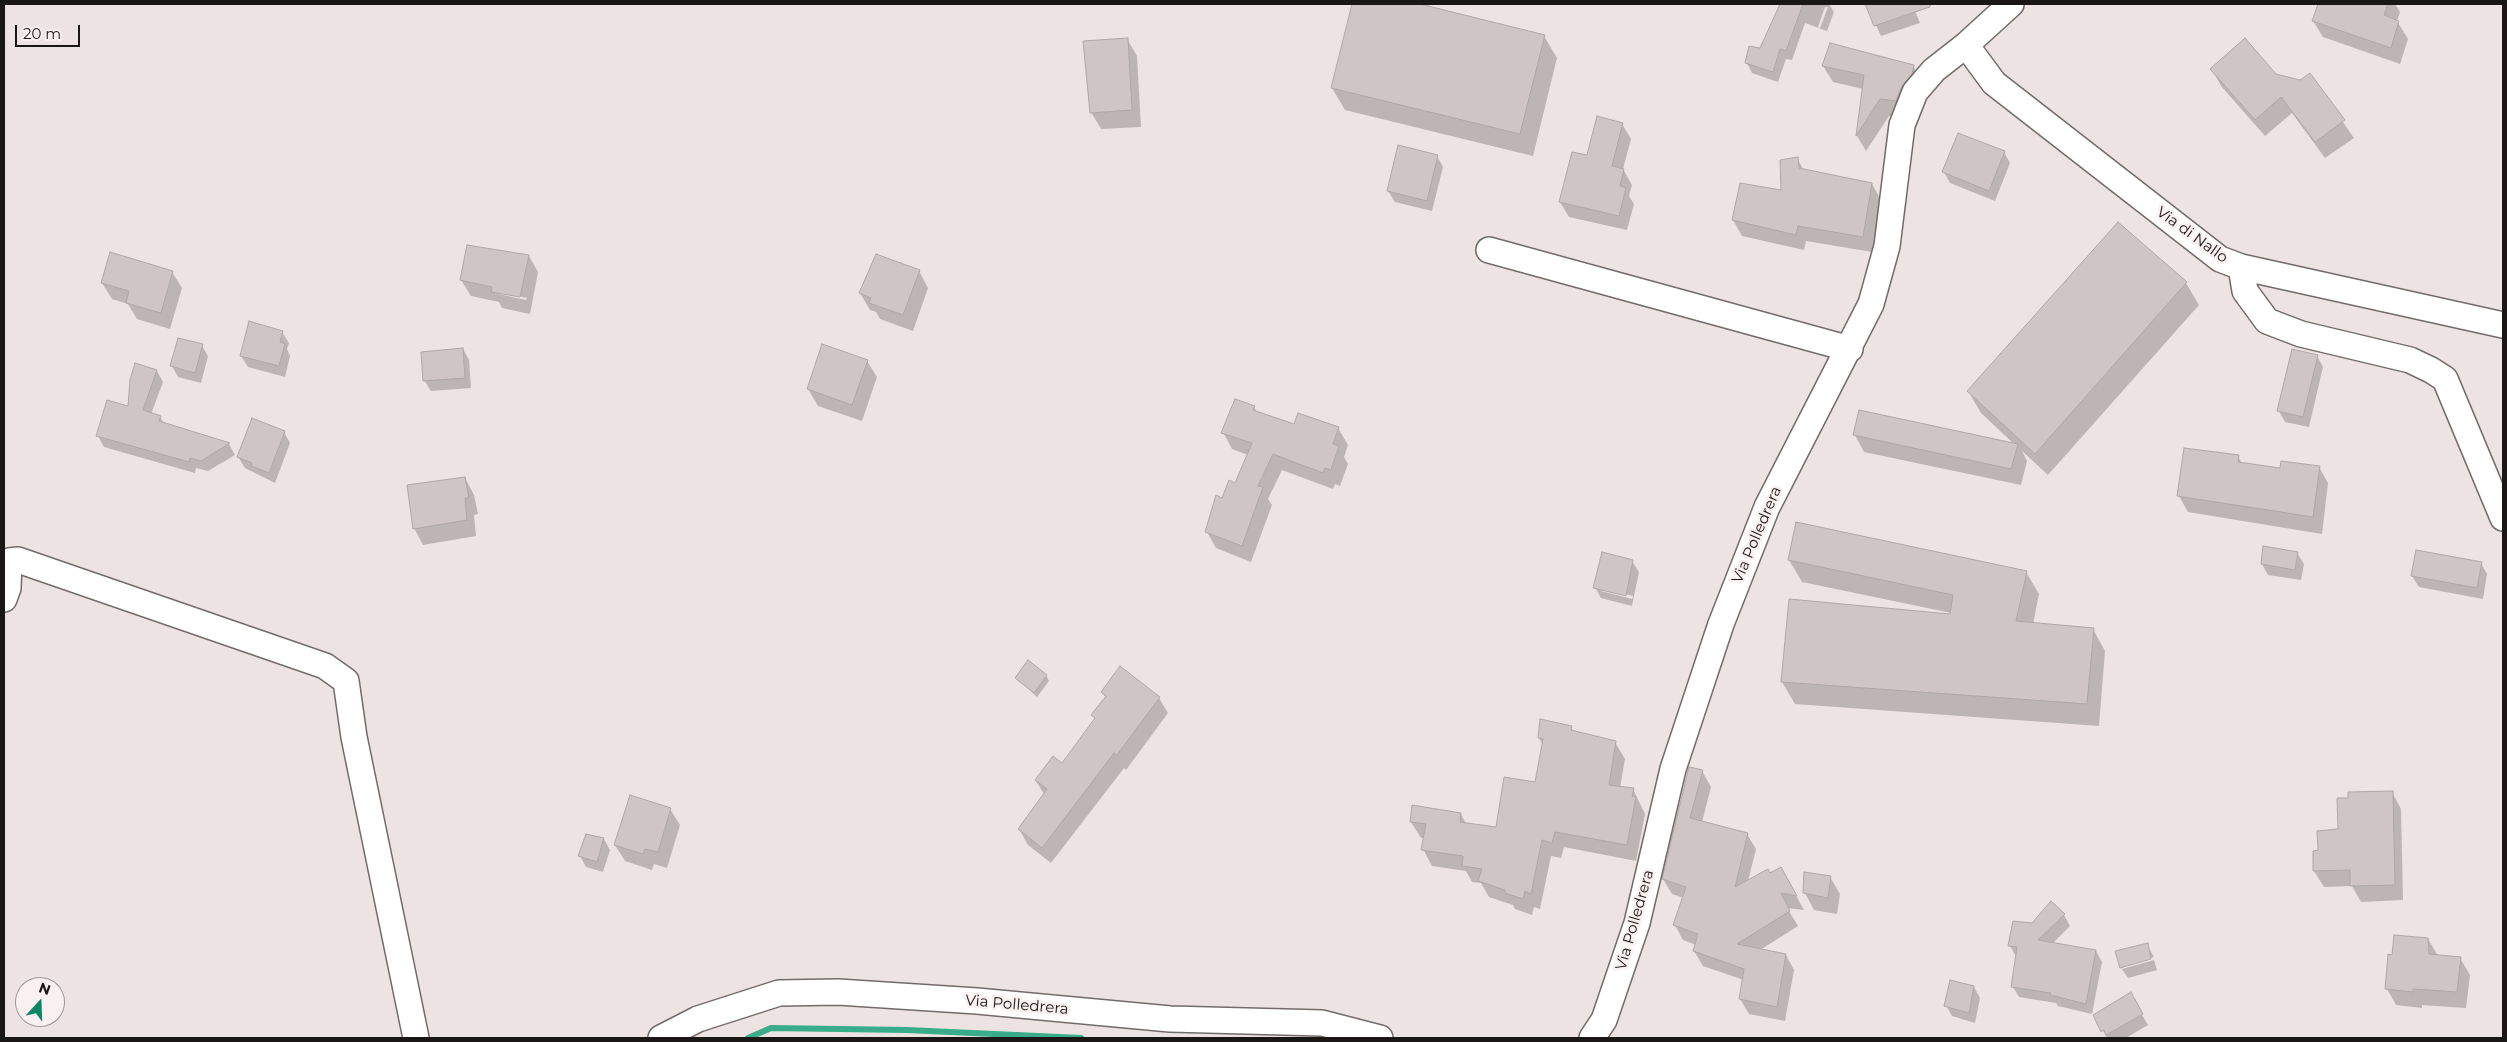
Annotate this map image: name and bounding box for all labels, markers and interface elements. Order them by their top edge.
scale bar [18,15,82,47]
text: 20 m [23,24,61,43]
street label: Via di Nallo [2153,203,2231,267]
street label: Via Polledrera [1729,484,1785,586]
street label: Via Polledrera [1612,868,1658,972]
north arrow [15,977,65,1027]
text: N [36,978,53,999]
street label: Via Polledrera [965,992,1069,1018]

